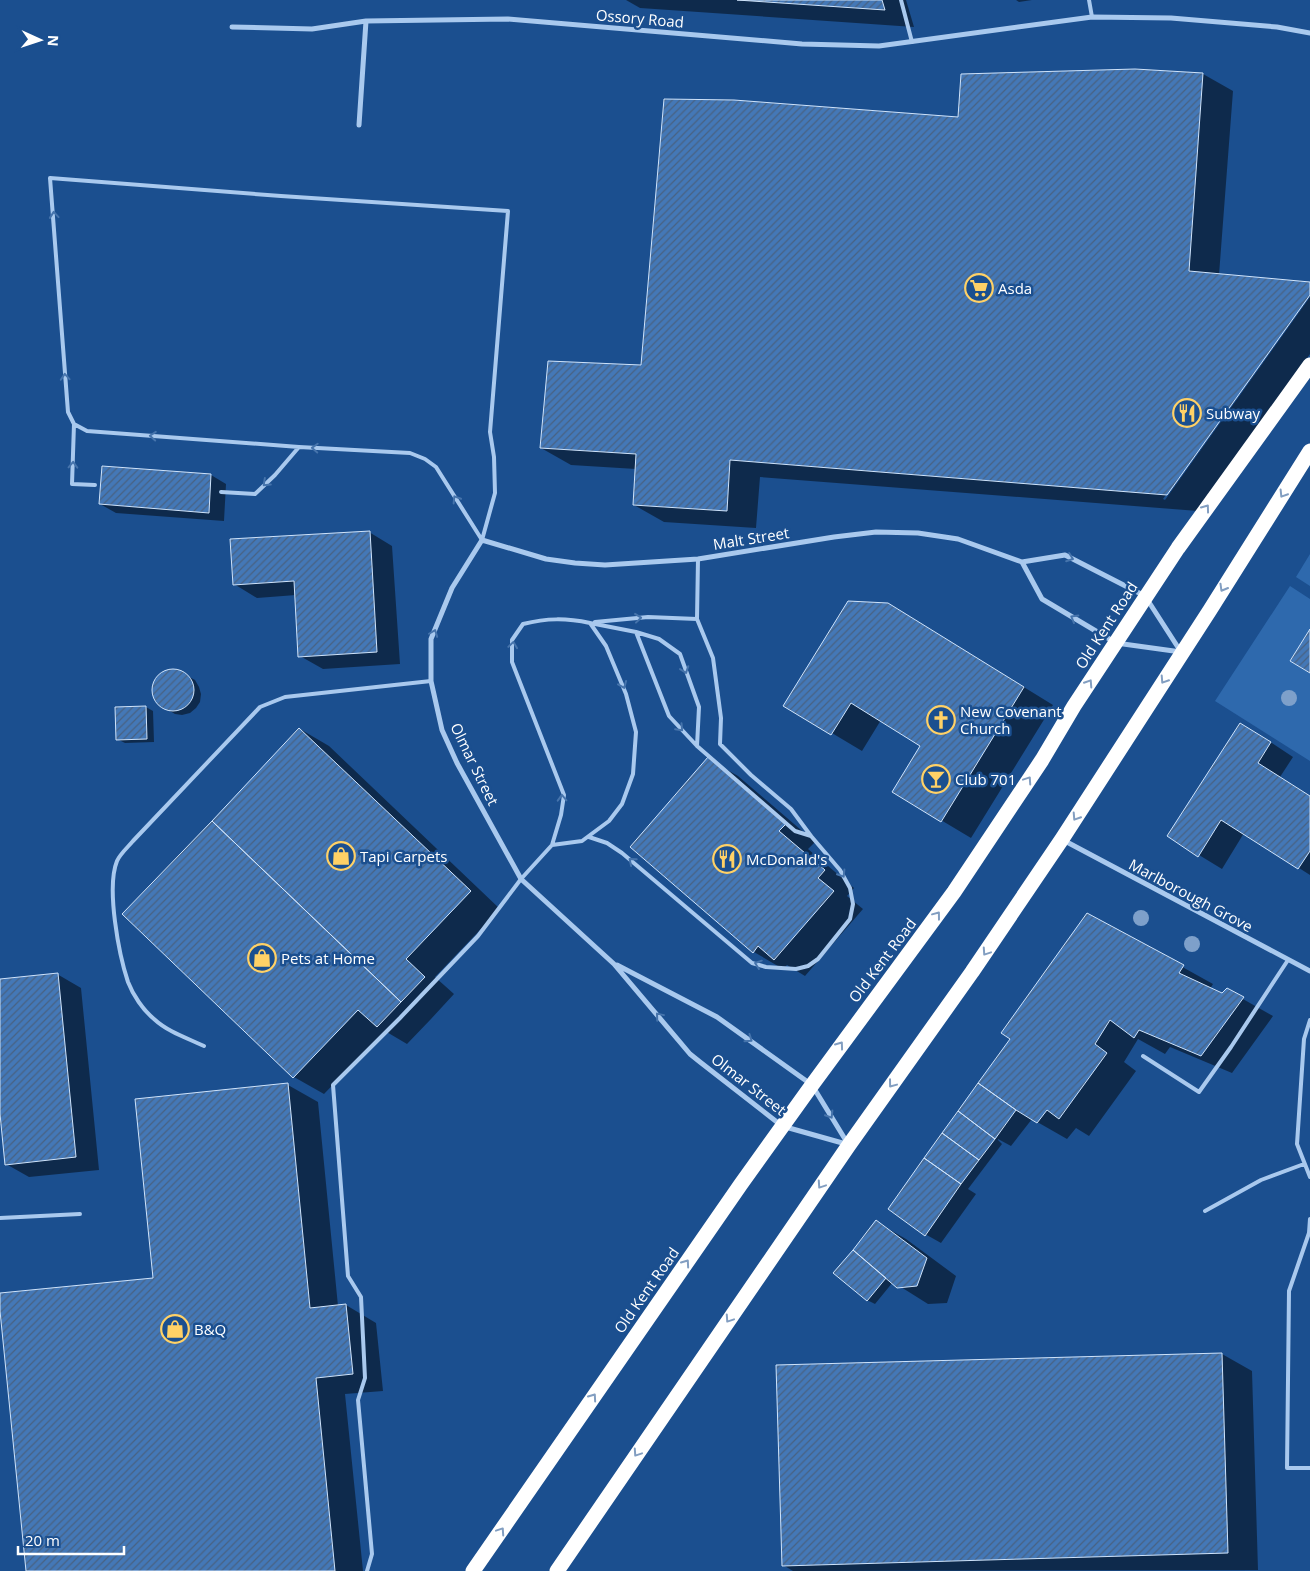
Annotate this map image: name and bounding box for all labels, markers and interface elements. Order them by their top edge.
street label: Ossory Road [595,4,685,32]
north arrow [15,15,65,65]
text: N [44,35,63,47]
one-way arrow [48,210,59,218]
supermarket icon: Asda [964,273,994,303]
place label: Asda [998,278,1032,298]
one-way arrow [60,372,71,380]
restaurant icon: Subway [1172,398,1202,428]
place label: Subway [1206,403,1261,423]
one-way arrow [149,431,157,442]
one-way arrow [311,443,318,453]
one-way arrow [67,461,78,469]
one-way arrow [263,477,272,486]
one-way arrow [1280,488,1290,497]
one-way arrow [453,495,463,504]
one-way arrow [1200,504,1209,514]
street label: Malt Street [712,522,790,554]
one-way arrow [1065,553,1074,563]
street label: Old Kent Road [1070,577,1142,673]
one-way arrow [1220,582,1230,591]
one-way arrow [635,613,643,624]
one-way arrow [1070,615,1079,625]
one-way arrow [428,629,438,638]
one-way arrow [507,641,518,649]
one-way arrow [679,665,689,674]
one-way arrow [1161,674,1170,684]
one-way arrow [616,680,627,689]
one-way arrow [1083,680,1093,689]
place label: New Covenant Church [960,701,1062,738]
church icon: New Covenant Church [926,705,956,735]
street label: Olmar Street [446,719,504,809]
one-way arrow [674,722,683,731]
bar icon: Club 701 [921,764,951,794]
place label: Club 701 [955,769,1016,789]
one-way arrow [1022,776,1031,786]
one-way arrow [556,793,567,801]
one-way arrow [1073,811,1082,820]
shop icon: Tapi Carpets [326,841,356,871]
restaurant icon: McDonald's [712,844,742,874]
place label: Tapi Carpets [360,846,447,866]
place label: McDonald's [746,849,828,869]
street label: Marlborough Grove [1126,854,1256,936]
one-way arrow [629,858,638,867]
one-way arrow [835,869,845,878]
one-way arrow [931,911,940,921]
street label: Old Kent Road [844,914,920,1006]
shop icon: Pets at Home [247,943,277,973]
one-way arrow [983,946,992,955]
place label: Pets at Home [281,948,375,968]
one-way arrow [754,960,763,970]
one-way arrow [655,1013,664,1022]
one-way arrow [743,1033,753,1042]
one-way arrow [835,1042,843,1051]
street label: Olmar Street [708,1049,790,1119]
one-way arrow [889,1079,898,1088]
one-way arrow [824,1109,834,1118]
one-way arrow [818,1179,827,1189]
street label: Old Kent Road [609,1243,683,1337]
one-way arrow [680,1260,689,1269]
one-way arrow [726,1313,735,1323]
shop icon: B&Q [160,1314,190,1344]
place label: B&Q [194,1319,226,1339]
one-way arrow [587,1393,596,1403]
one-way arrow [634,1447,643,1457]
scale bar [18,1524,124,1556]
one-way arrow [495,1527,504,1537]
text: 20 m [25,1530,60,1550]

